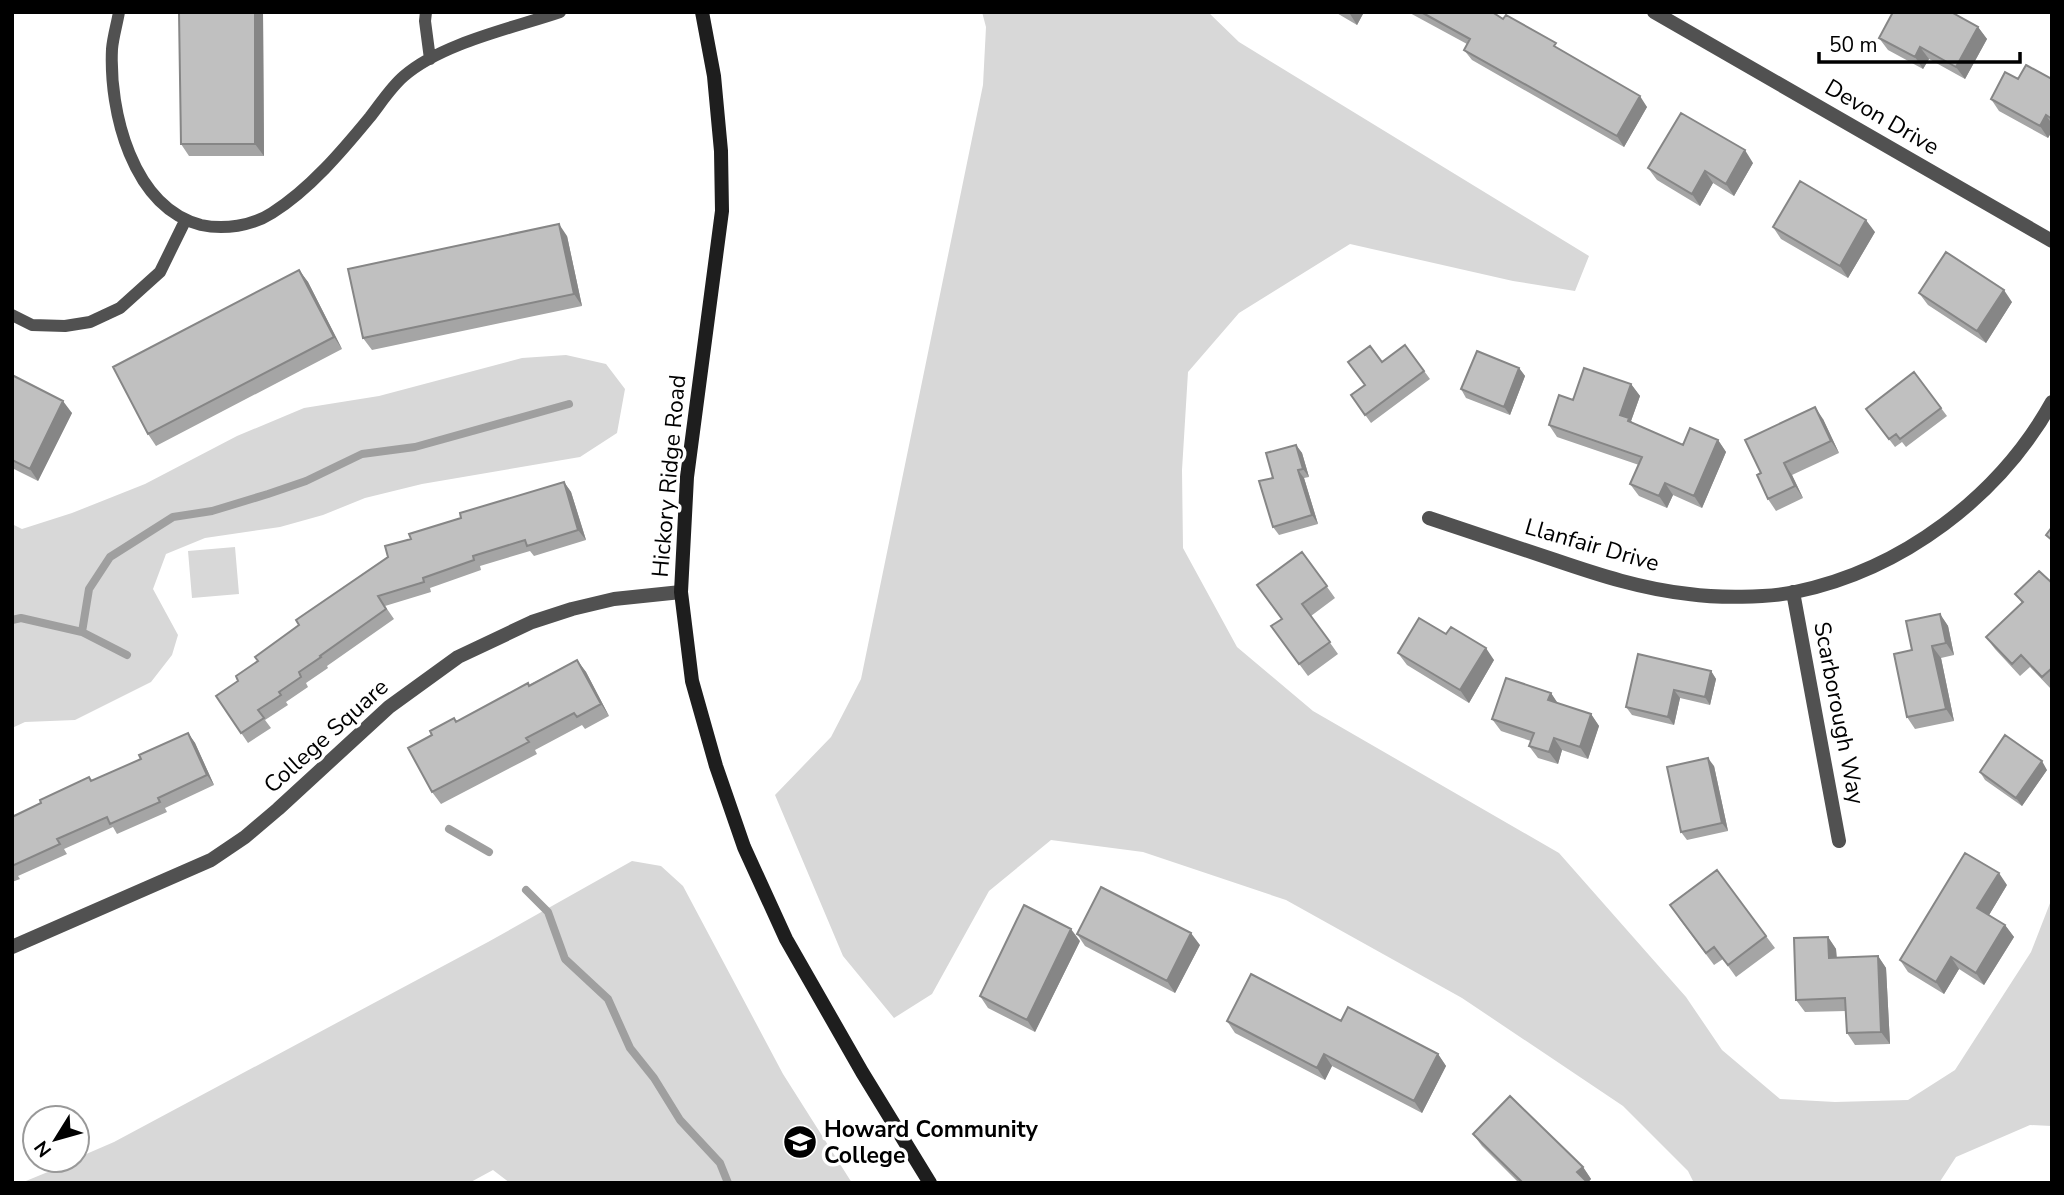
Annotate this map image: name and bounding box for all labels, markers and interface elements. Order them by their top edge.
scale bar [1819,21,2020,65]
text: 50 m [1829,31,1878,59]
street label: Devon Drive [1819,72,1945,162]
street label: Hickory Ridge Road [645,373,693,579]
street label: Llanfair Drive [1521,511,1663,579]
street label: Scarborough Way [1806,619,1872,807]
street label: College Square [257,672,395,800]
north arrow [21,1104,91,1174]
place label: Howard Community College [824,1114,1039,1171]
school or university icon: Howard Community College [781,1123,819,1161]
text: N [29,1135,58,1162]

